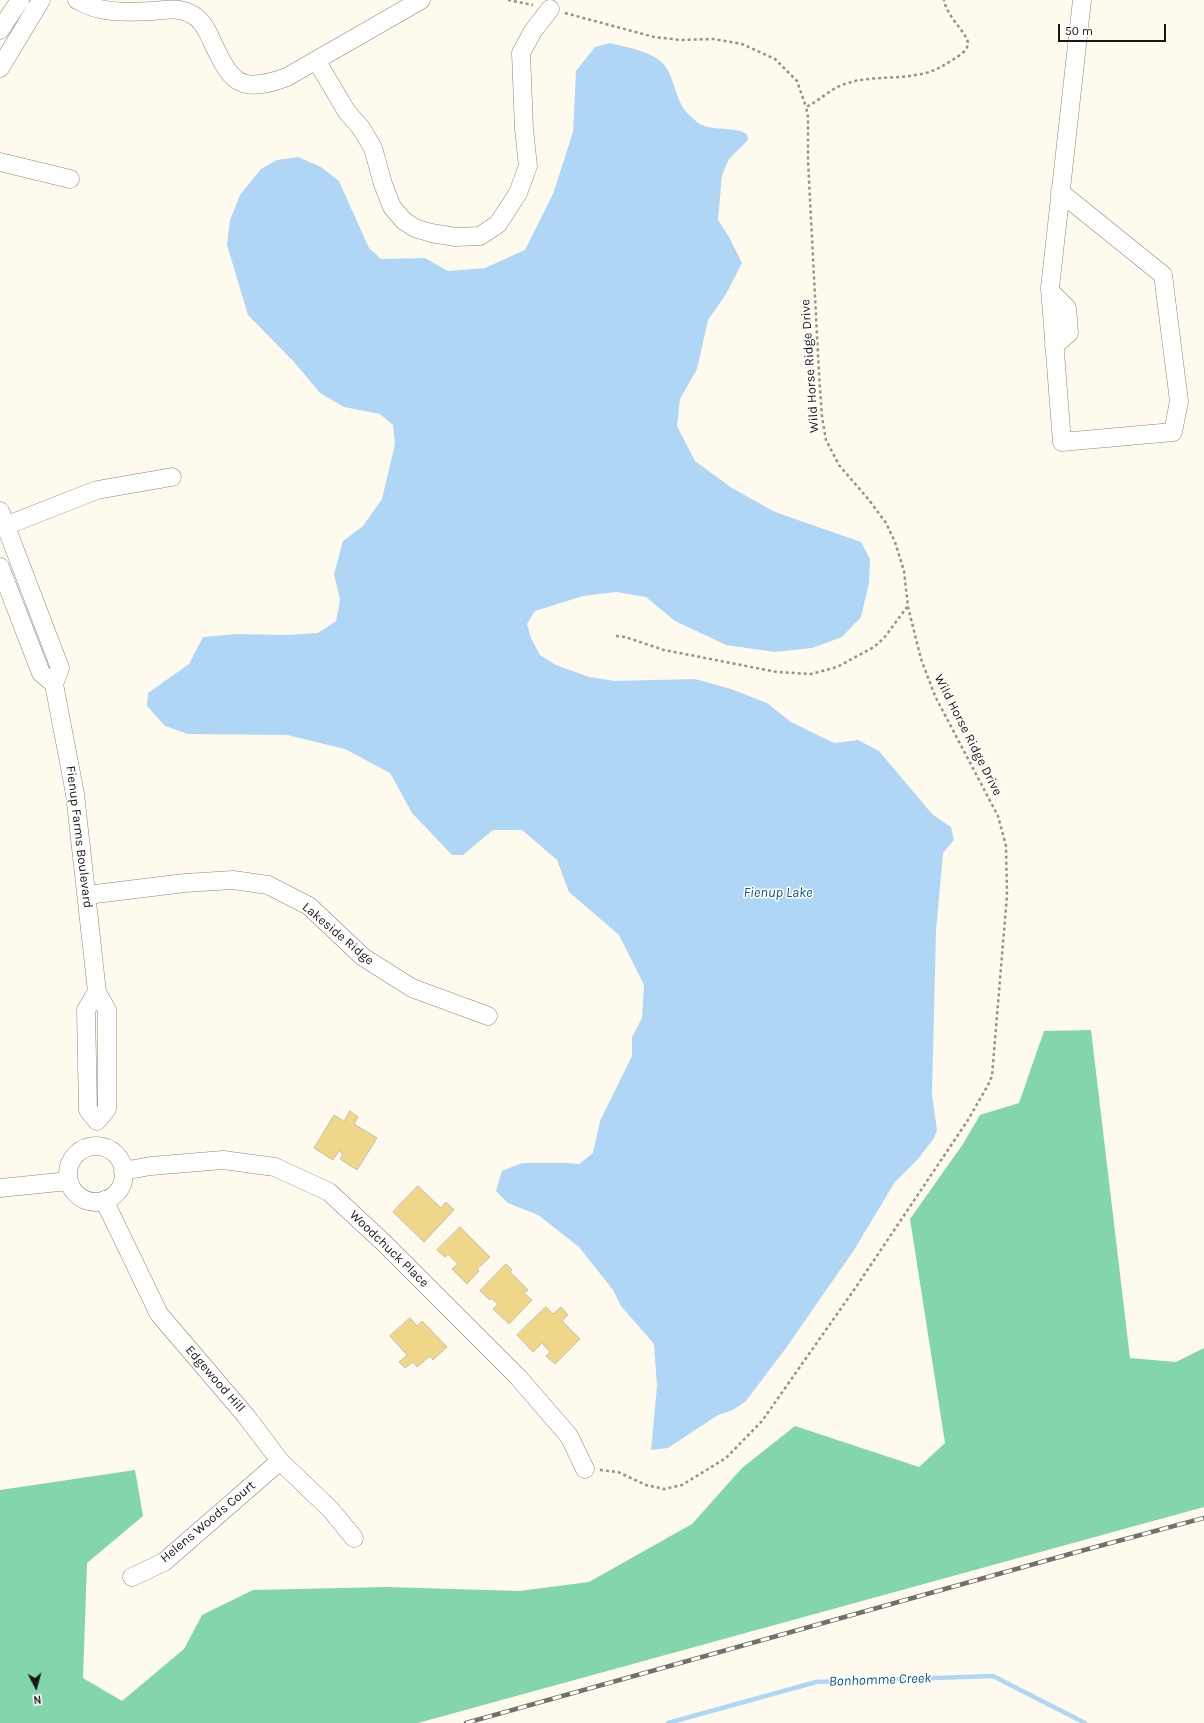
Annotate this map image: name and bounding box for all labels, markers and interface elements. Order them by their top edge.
scale bar [1060,16,1168,42]
text: 50 m [1065,24,1093,38]
street label: Wild Horse Ridge Drive [798,299,822,433]
street label: Wild Horse Ridge Drive [931,672,1005,798]
street label: Fienup Farms Boulevard [63,765,95,909]
water label: Fienup Lake [743,885,813,901]
street label: Lakeside Ridge [299,899,377,969]
street label: Woodchuck Place [346,1207,432,1291]
street label: Edgewood Hill [182,1342,248,1416]
street label: Helens Woods Court [157,1478,259,1566]
north arrow [16,1667,56,1707]
water label: Bonhomme Creek [829,1670,931,1690]
text: N [33,1693,42,1706]

